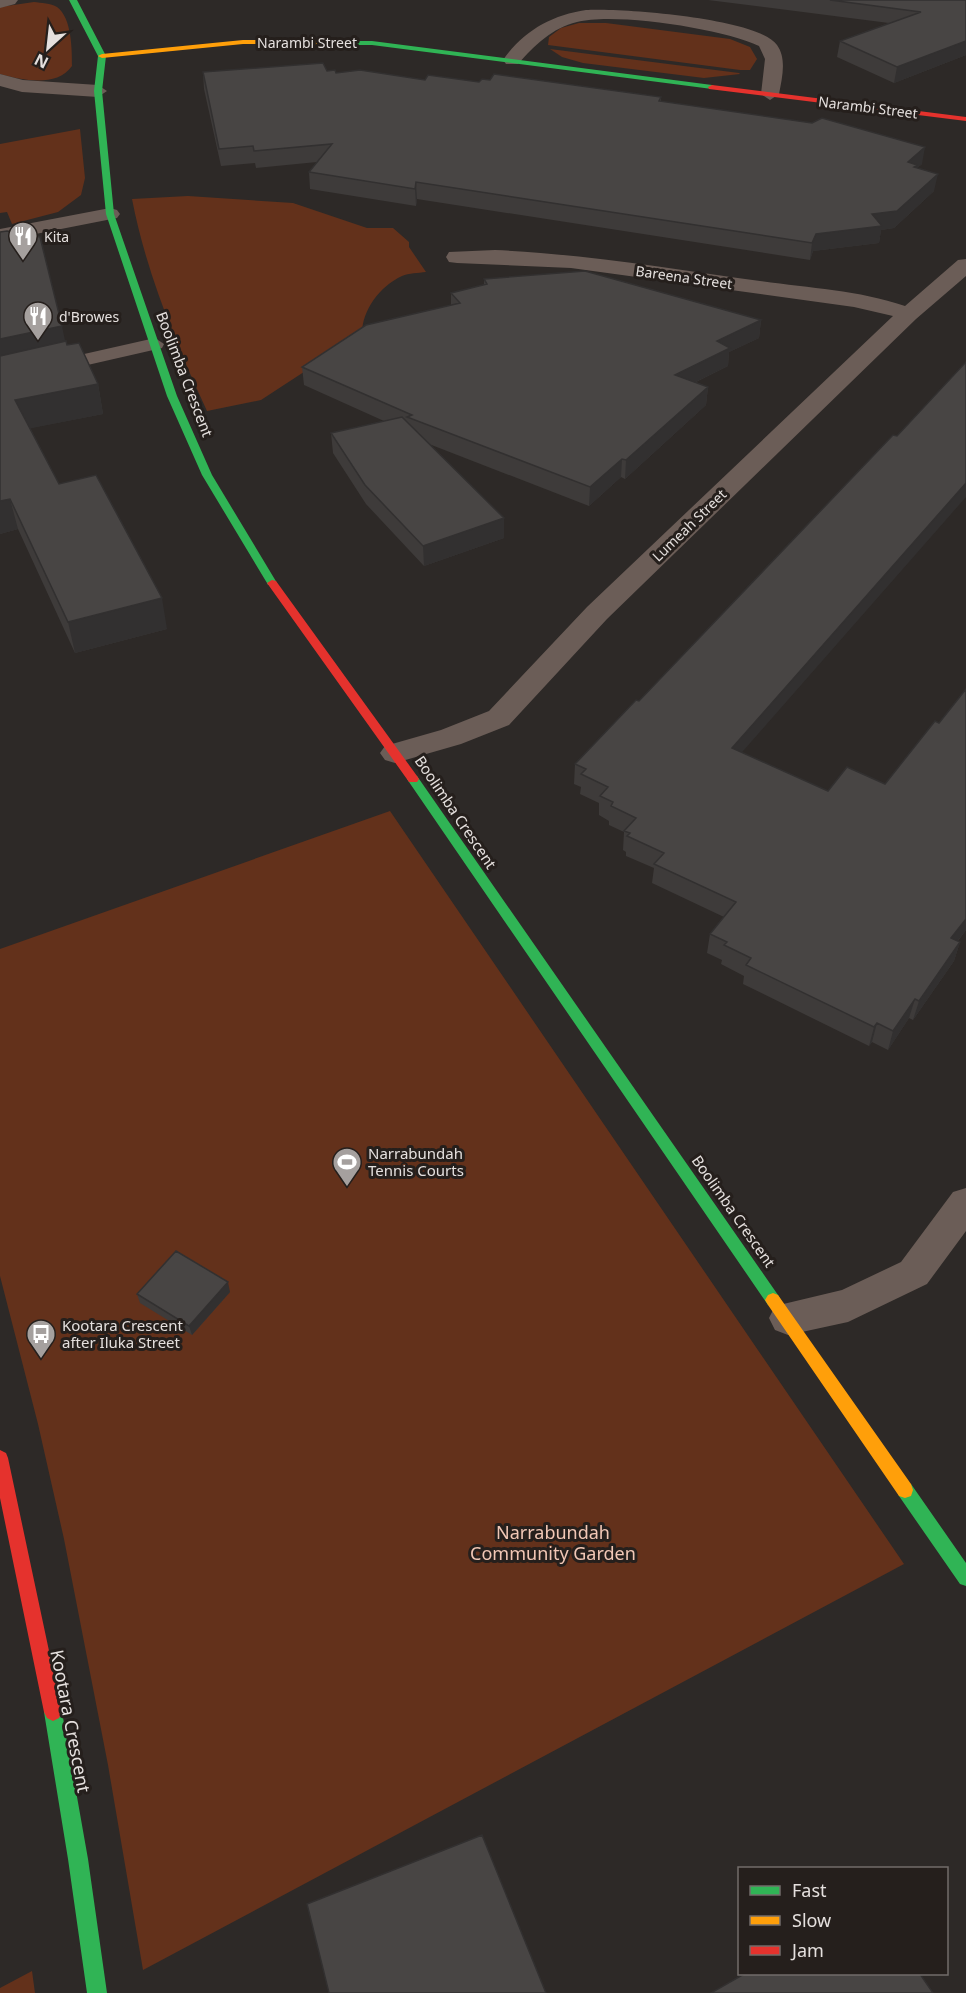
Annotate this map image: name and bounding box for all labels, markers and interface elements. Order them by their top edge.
north arrow [18,18,78,78]
street label: Narambi Street [257,33,357,52]
text: N [30,49,52,74]
street label: Narambi Street [817,91,919,123]
restaurant icon: Kita [7,220,39,262]
place label: Kita [44,227,69,246]
street label: Bareena Street [634,261,734,293]
restaurant icon: d'Browes [22,300,54,342]
place label: d'Browes [59,307,119,326]
street label: Boolimba Crescent [152,309,218,440]
street label: Lumeah Street [648,485,730,565]
street label: Boolimba Crescent [411,751,502,873]
place label: Narrabundah Tennis Courts [368,1143,464,1180]
sports icon: Narrabundah Tennis Courts [331,1146,363,1188]
street label: Boolimba Crescent [688,1151,781,1272]
place label: Kootara Crescent after Iluka Street [62,1315,183,1352]
bus stop icon: Kootara Crescent after Iluka Street [25,1318,57,1360]
park label: Narrabundah Community Garden [470,1520,636,1565]
street label: Kootara Crescent [45,1648,97,1795]
legend [738,1867,948,1975]
text: Fast [792,1878,827,1902]
text: Slow [792,1908,831,1932]
text: Jam [790,1938,824,1962]

